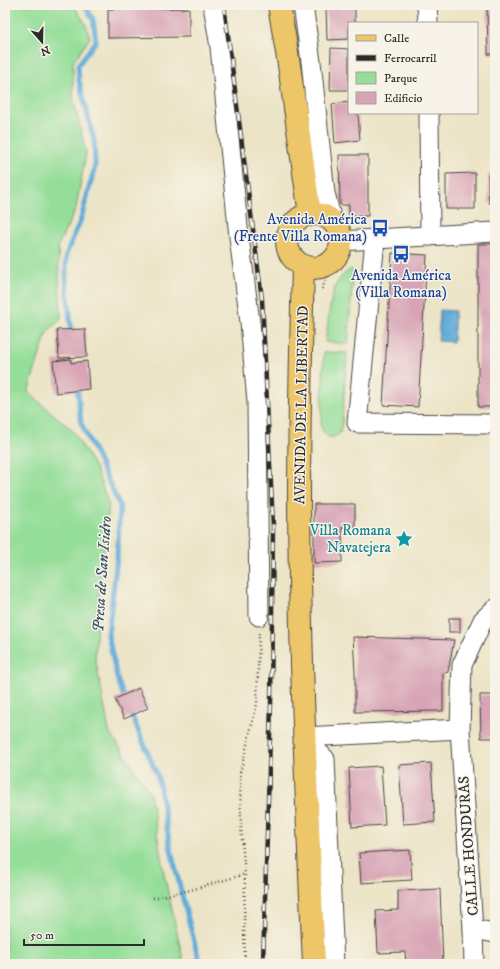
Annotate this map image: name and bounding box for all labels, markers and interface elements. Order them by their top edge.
north arrow [22,22,62,62]
legend [348,22,478,114]
text: Calle [384,31,409,46]
text: N [38,42,52,59]
text: Ferrocarril [384,51,437,66]
text: Parque [384,71,417,86]
text: Edificio [384,91,423,106]
place label: Avenida América (Frente Villa Romana) [234,210,368,246]
bus stop icon: Avenida América (Frente Villa Romana) [370,218,390,238]
bus stop icon: Avenida América (Villa Romana) [391,244,411,264]
place label: Avenida América (Villa Romana) [351,266,452,302]
street label: AVENIDA DE LA LIBERTAD [290,305,313,505]
water label: Presa de San Isidro [88,515,116,633]
place label: Villa Romana Navatejera [309,521,392,557]
place icon: Villa Romana Navatejera [394,529,414,549]
street label: CALLE HONDURAS [454,775,483,917]
scale bar [24,921,144,947]
text: 50 m [30,928,54,943]

